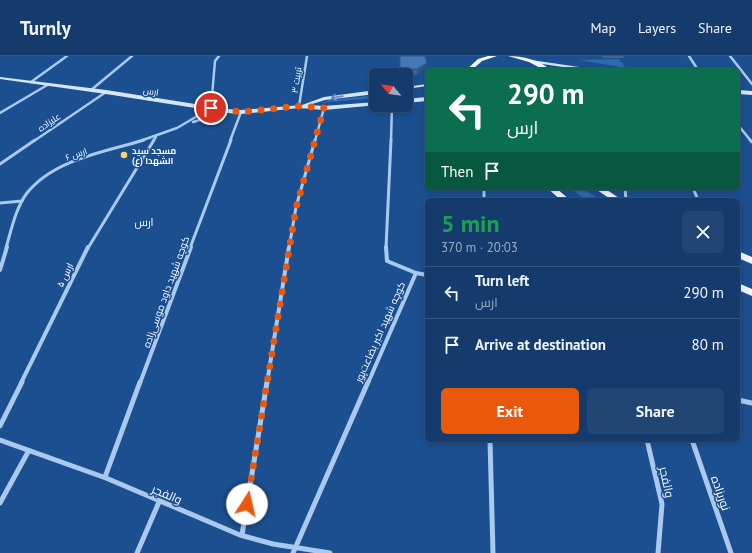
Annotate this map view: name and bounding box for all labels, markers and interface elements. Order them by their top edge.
text: Turnly [20,16,71,40]
text: Map [590,19,616,37]
text: Layers [638,19,676,37]
text: Share [698,19,732,37]
street label: تربیت ۳ [289,66,304,94]
north arrow [369,68,413,112]
map controls [369,68,413,112]
text: 290 m [507,75,584,112]
street label: ارس [142,84,160,98]
icon: left [441,84,493,136]
pin [194,91,228,125]
one-way arrow [331,93,344,101]
icon: arrive [200,97,222,119]
street label: علیزاده [35,110,63,134]
text: ارس [507,116,538,139]
street label: ارس ۶ [64,145,88,163]
place label: مسجد سید الشهدا (ع) [132,145,176,168]
marker: مسجد سید الشهدا (ع) [119,150,129,160]
icon: arrive [481,160,503,182]
text: Then [441,162,473,181]
text: 5 min [441,208,500,239]
button: close [682,211,724,253]
district label: ارس [134,215,154,229]
street label: کوچه شهید داود موسی‌زاده [140,235,192,349]
text: 370 m · 20:03 [441,239,518,256]
street label: ارس ۵ [54,261,76,289]
text: Turn left [475,271,529,290]
street label: کوچه شهید اکبر بضاعت‌پور [352,280,408,385]
icon: left [441,282,463,304]
text: 290 m [683,283,724,302]
text: ارس [475,294,498,311]
icon: arrive [441,334,463,356]
text: Arrive at destination [475,335,606,354]
text: 80 m [691,335,724,354]
button: Exit [441,388,579,434]
button: Share [587,388,724,434]
street label: والفجر [656,464,678,499]
street label: نوریزاده [708,473,734,513]
street label: والفجر [149,481,184,507]
position arrow [226,483,268,525]

